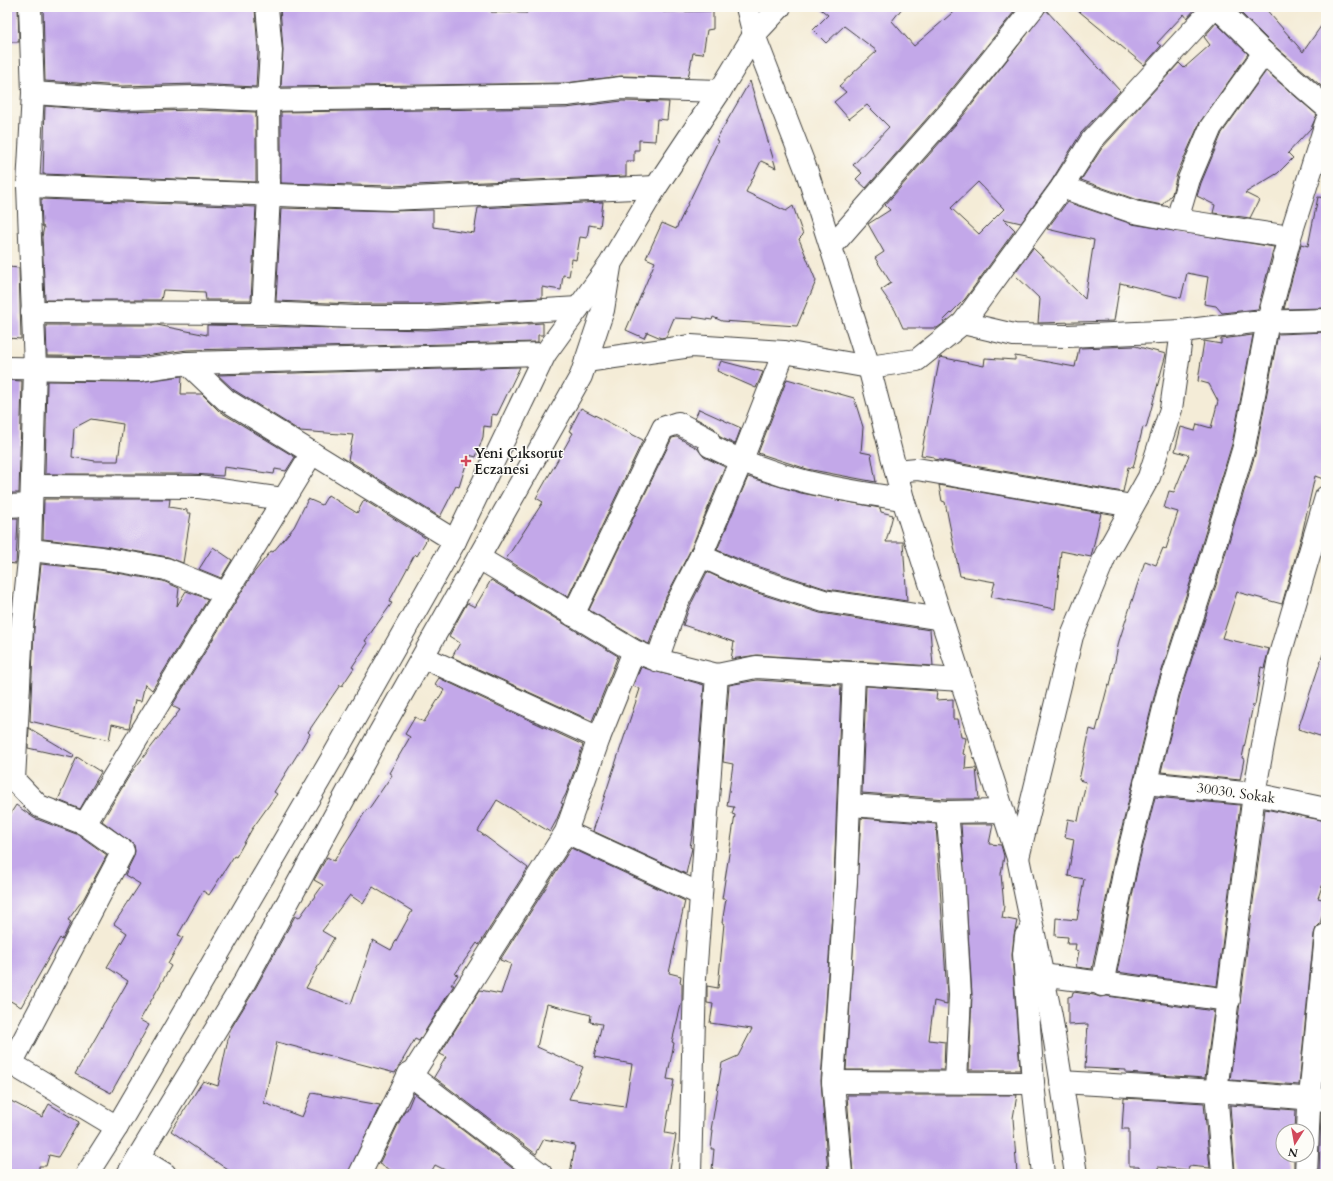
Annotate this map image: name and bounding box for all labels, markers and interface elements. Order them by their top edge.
place label: Yeni Çıksorut Eczanesi [474,444,563,479]
marker: Yeni Çıksorut Eczanesi [461,456,471,466]
street label: 30030. Sokak [1196,778,1277,808]
north arrow [1275,1123,1315,1163]
text: N [1287,1144,1299,1161]

